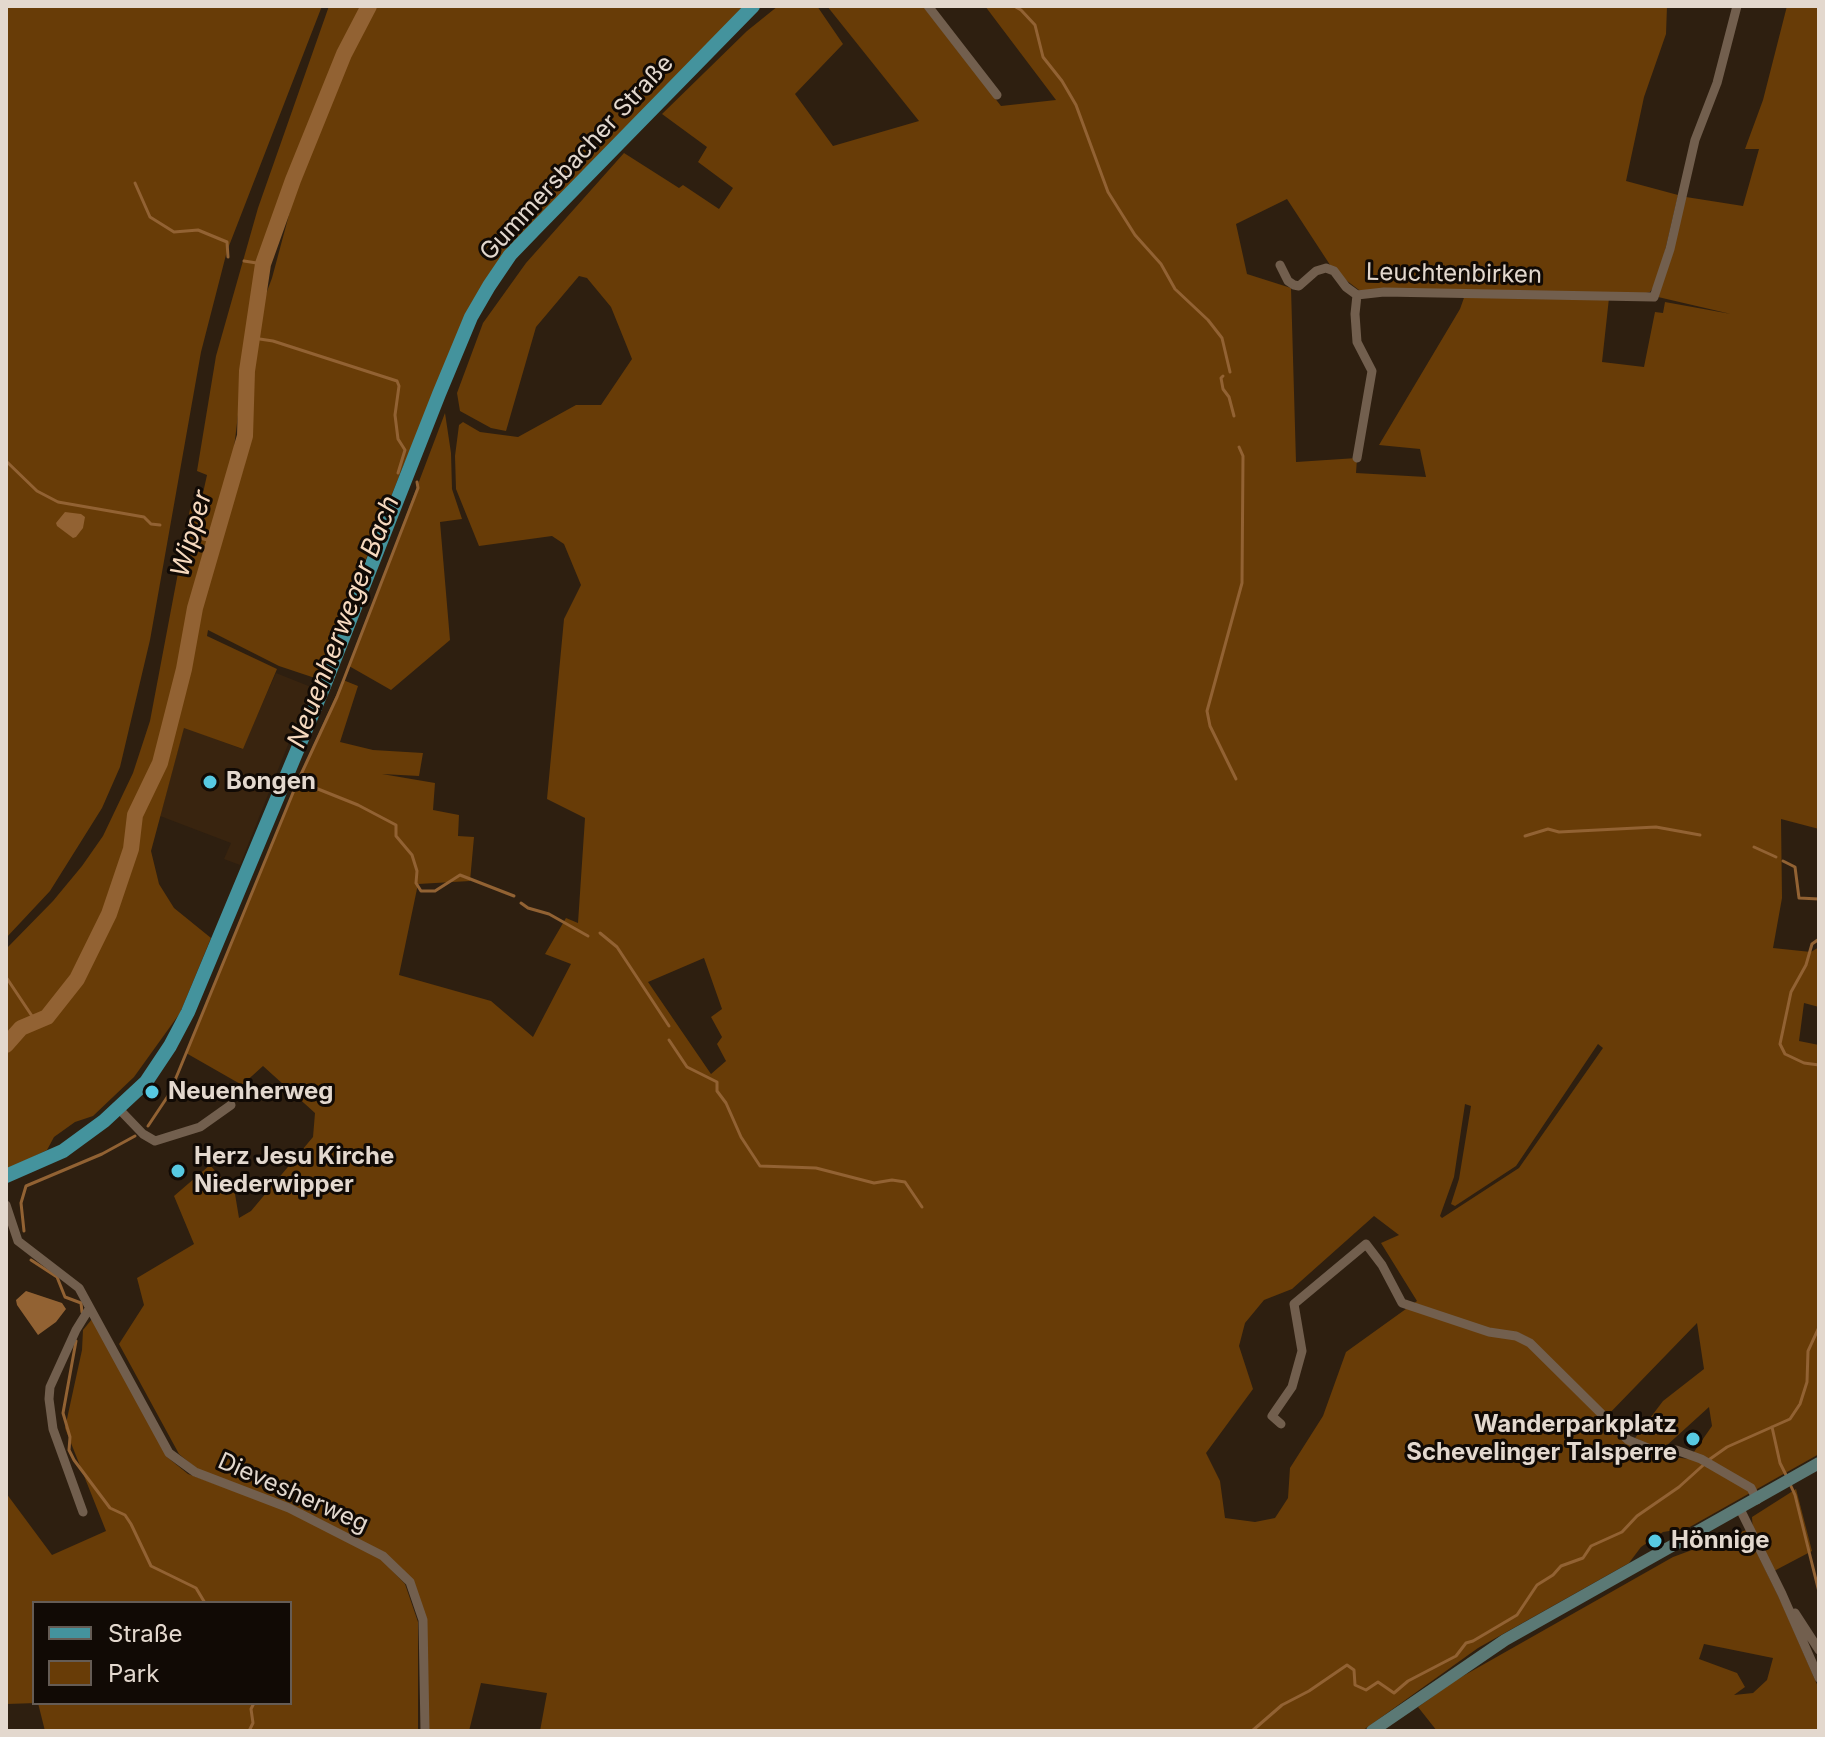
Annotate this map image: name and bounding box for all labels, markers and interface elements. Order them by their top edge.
street label: Gummersbacher Straße [474,49,680,267]
street label: Leuchtenbirken [1366,258,1542,290]
water label: Wipper [165,487,219,581]
water label: Neuenherweger Bach [281,491,407,753]
place label: Bongen [226,768,316,796]
marker: Bongen [201,773,219,791]
place label: Neuenherweg [168,1078,334,1106]
marker: Neuenherweg [143,1083,161,1101]
place label: Herz Jesu Kirche Niederwipper [194,1143,394,1199]
marker: Herz Jesu Kirche Niederwipper [169,1162,187,1180]
place label: Wanderparkplatz Schevelinger Talsperre [1406,1411,1677,1467]
marker: Wanderparkplatz Schevelinger Talsperre [1684,1430,1702,1448]
street label: Dievesherweg [213,1447,373,1539]
place label: Hönnige [1671,1527,1769,1555]
marker: Hönnige [1646,1532,1664,1550]
legend [32,1601,292,1705]
text: Straße [108,1619,183,1648]
text: Park [108,1659,159,1688]

